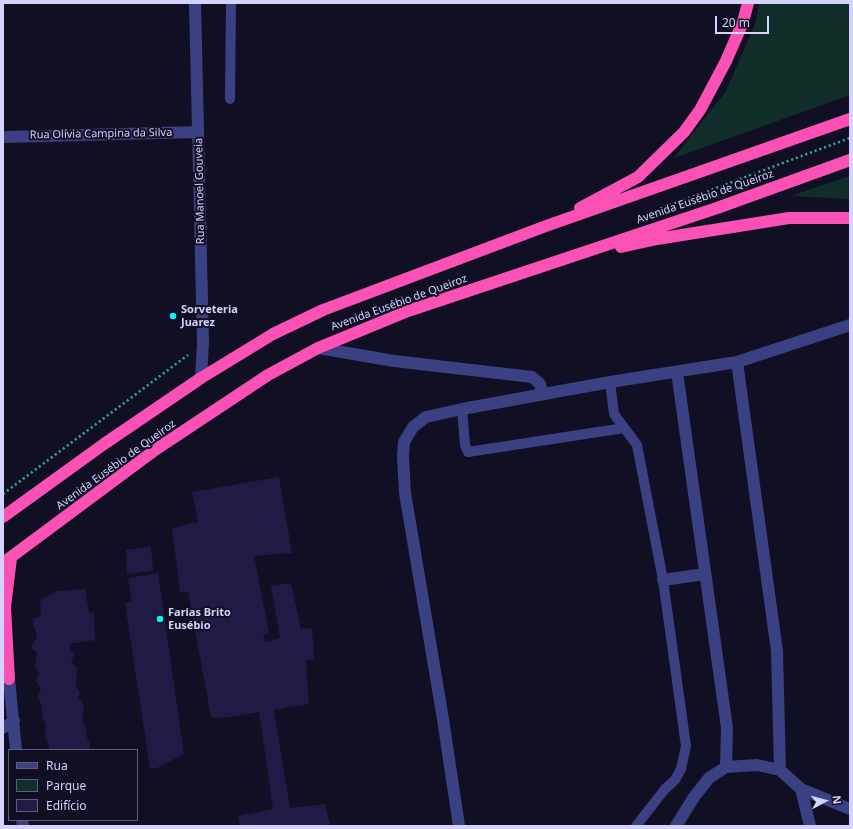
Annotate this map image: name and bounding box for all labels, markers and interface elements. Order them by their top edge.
scale bar [717,8,771,34]
text: 20 m [722,14,750,31]
street label: Rua Olívia Campina da Silva [30,126,172,142]
street label: Rua Manoel Gouveia [192,138,208,244]
street label: Avenida Eusébio de Queiroz [635,167,775,227]
street label: Avenida Eusébio de Queiroz [329,272,469,334]
place label: Sorveteria Juarez [181,303,238,329]
marker: Sorveteria Juarez [168,311,178,321]
street label: Avenida Eusébio de Queiroz [54,417,178,513]
place label: Farias Brito Eusébio [168,606,231,632]
marker: Farias Brito Eusébio [155,614,165,624]
legend [8,749,138,821]
text: Rua [46,757,68,774]
text: Parque [46,777,86,794]
north arrow [805,781,845,821]
text: N [830,794,845,805]
text: Edifício [46,797,87,814]

